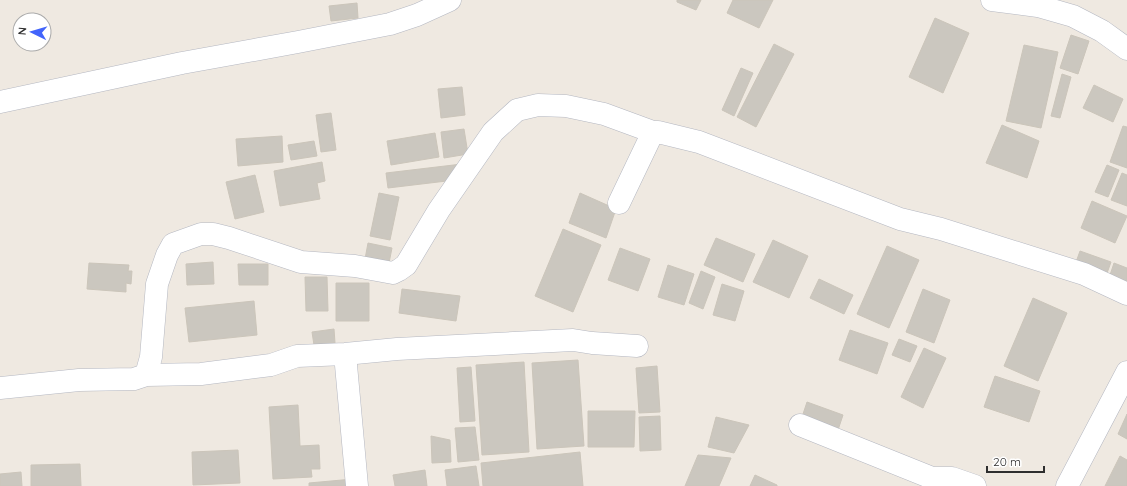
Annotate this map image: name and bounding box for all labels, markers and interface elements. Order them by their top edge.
north arrow [12,12,52,52]
text: N [15,26,29,36]
scale bar [987,448,1044,474]
text: 20 m [993,454,1021,469]

